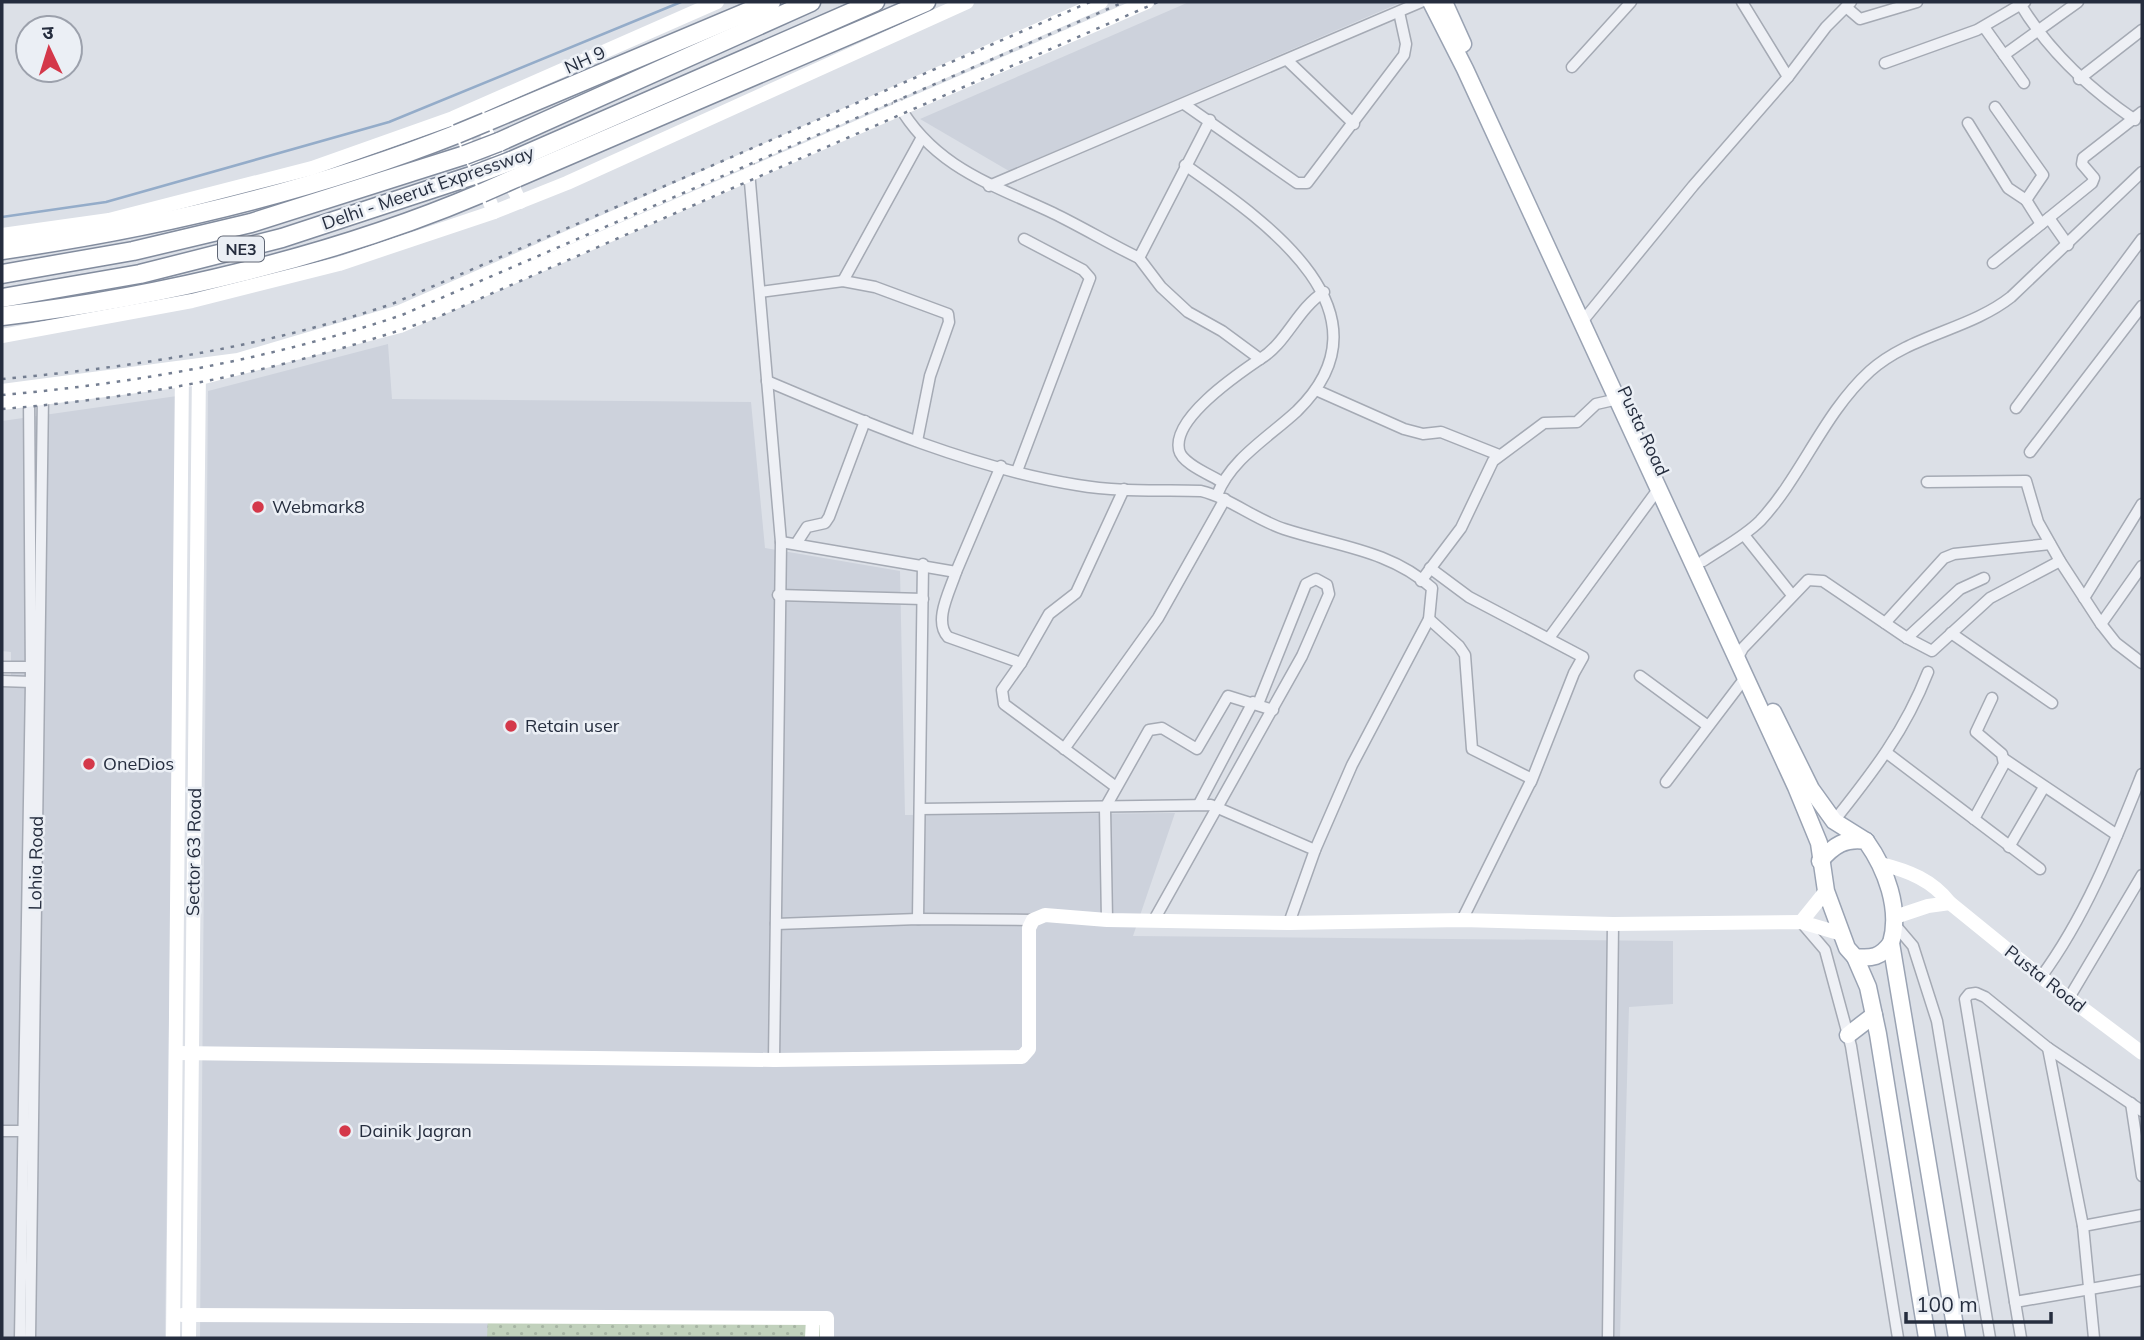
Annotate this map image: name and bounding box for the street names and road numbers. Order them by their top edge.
street label: NH 9 [561,40,609,79]
street label: Delhi - Meerut Expressway [319,140,537,235]
road number: NE3 [218,236,264,262]
street label: Pusta Road [1613,382,1674,479]
street label: Sector 63 Road [181,788,206,916]
street label: Lohia Road [23,816,48,910]
street label: Pusta Road [2000,940,2091,1017]

